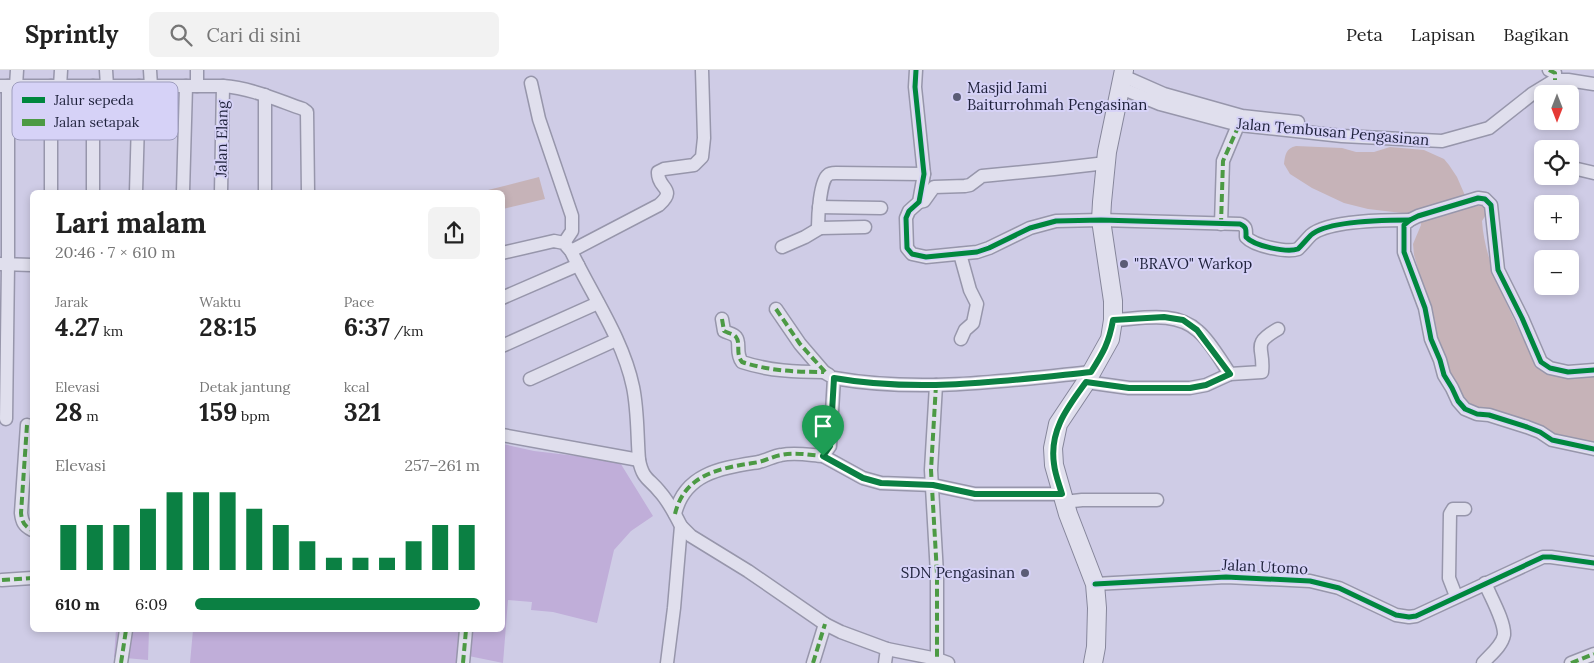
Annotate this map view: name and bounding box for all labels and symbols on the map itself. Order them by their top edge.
place label: Masjid Jami Baiturrohmah Pengasinan [967,78,1147,114]
legend [12,82,178,140]
north arrow [1534,85,1579,130]
text: Jalur sepeda [53,91,134,109]
marker: Masjid Jami Baiturrohmah Pengasinan [951,91,963,103]
street label: Jalan Elang [211,100,232,178]
text: Jalan setapak [53,113,140,131]
street label: Jalan Tembusan Pengasinan [1235,114,1430,149]
place label: "BRAVO" Warkop [1134,254,1252,273]
marker: "BRAVO" Warkop [1118,258,1130,270]
pin [802,405,844,456]
street label: Jalan Utomo [1221,555,1309,578]
place label: SDN Pengasinan [901,563,1015,582]
marker: SDN Pengasinan [1019,567,1031,579]

